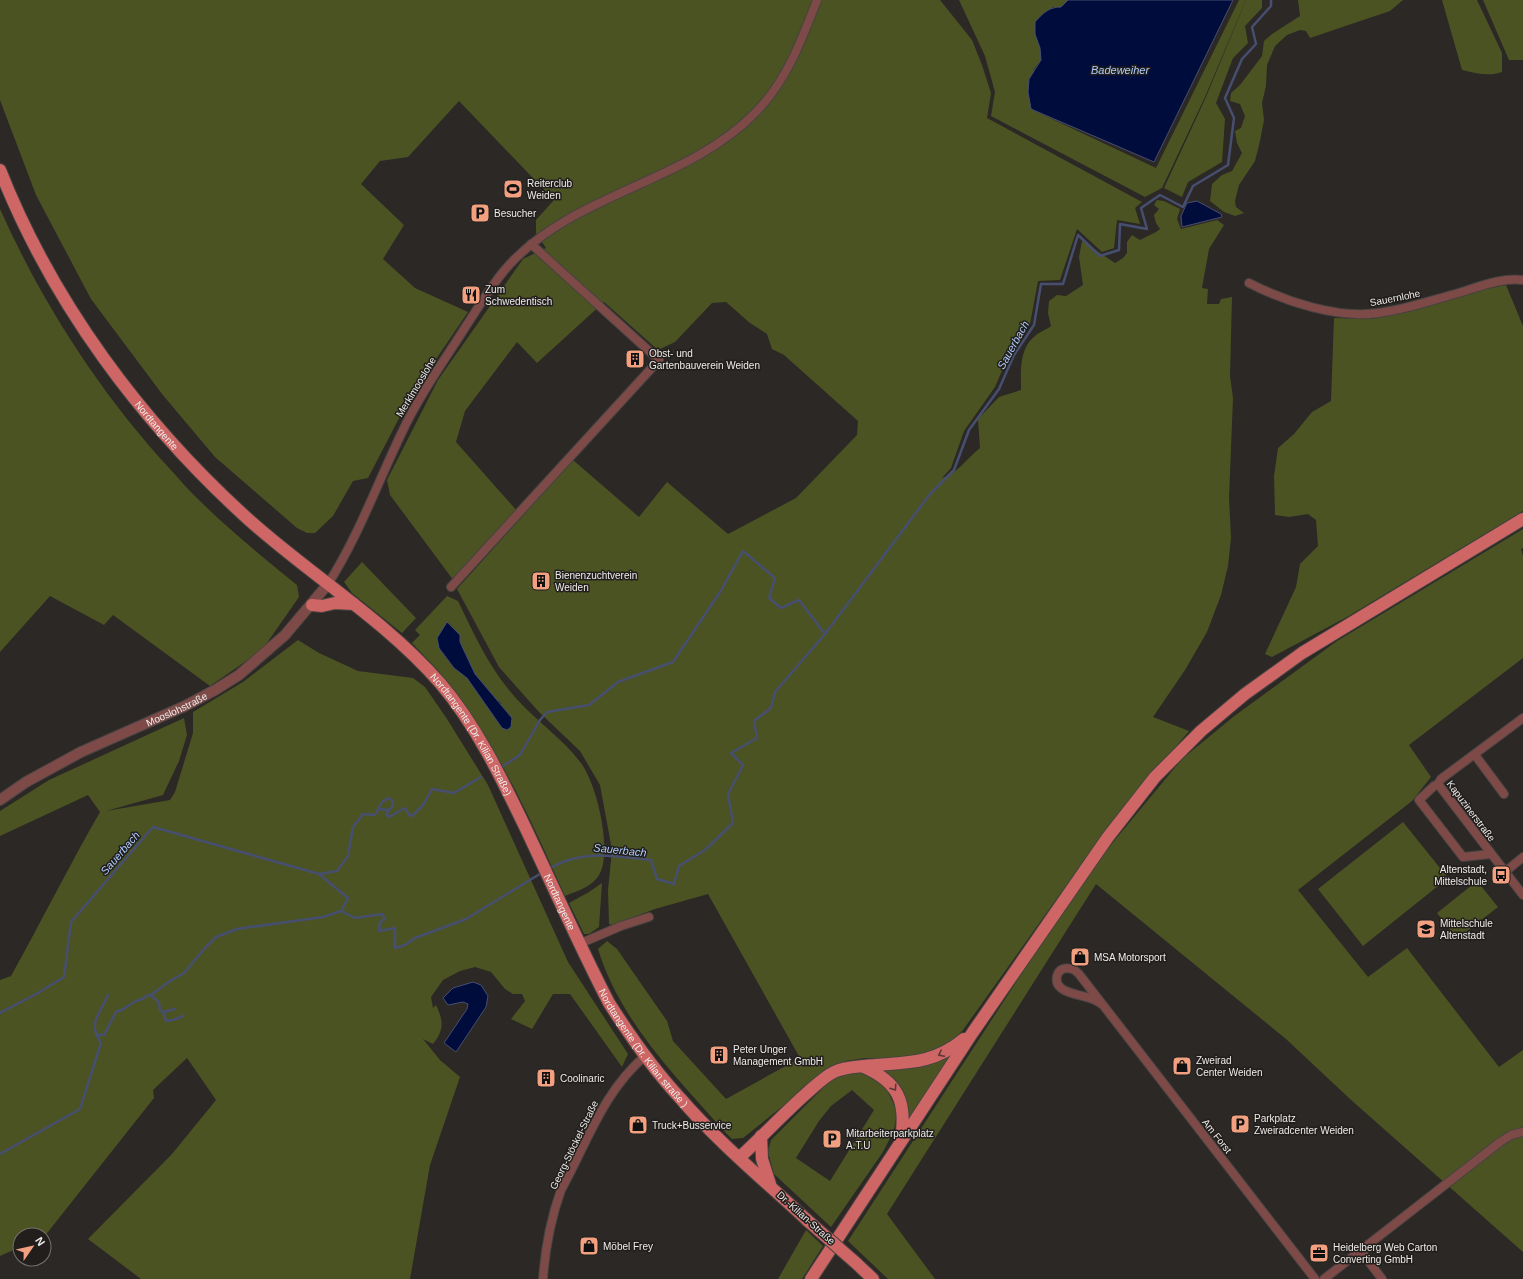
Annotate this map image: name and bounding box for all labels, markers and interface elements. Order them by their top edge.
water label: Badeweiher [1091,64,1150,76]
sports icon: Reiterclub Weiden [502,178,524,200]
place label: Reiterclub Weiden [527,178,572,201]
parking icon: Besucher [469,202,491,224]
place label: Besucher [494,208,537,219]
restaurant icon: Zum Schwedentisch [460,284,482,306]
place label: Zum Schwedentisch [485,284,552,307]
street label: Sauernlohe [1369,288,1422,308]
water label: Sauerbach [995,319,1031,371]
building icon: Obst- und Gartenbauverein Weiden [624,348,646,370]
place label: Obst- und Gartenbauverein Weiden [649,348,760,371]
street label: Merklmooslohe [394,355,438,419]
street label: Nordtangente [133,399,181,452]
building icon: Bienenzuchtverein Weiden [530,570,552,592]
place label: Bienenzuchtverein Weiden [555,570,637,593]
street label: Nordtangente (Dr. Kilian Straße) [428,671,514,797]
street label: Mooslohstraße [144,690,209,728]
street label: Kapuzinerstraße [1445,778,1498,844]
water label: Sauerbach [98,829,142,877]
water label: Sauerbach [593,841,647,859]
place label: Altenstadt, Mittelschule [1434,864,1487,887]
bus stop icon: Altenstadt, Mittelschule [1490,864,1512,886]
street label: Nordtangente [542,872,578,932]
school or university icon: Mittelschule Altenstadt [1415,918,1437,940]
place label: Mittelschule Altenstadt [1440,918,1493,941]
shop icon: MSA Motorsport [1069,946,1091,968]
place label: MSA Motorsport [1094,952,1166,963]
street label: Nordtangente (Dr. Kilian straße ) [597,987,691,1109]
building icon: Peter Unger Management GmbH [708,1044,730,1066]
place label: Peter Unger Management GmbH [733,1044,823,1067]
one-way arrow [938,1049,945,1057]
shop icon: Zweirad Center Weiden [1171,1055,1193,1077]
place label: Zweirad Center Weiden [1196,1055,1263,1078]
building icon: Coolinaric [535,1067,557,1089]
place label: Coolinaric [560,1073,604,1084]
one-way arrow [889,1084,896,1091]
street label: Georg-Stöckel-Straße [548,1098,600,1191]
parking icon: Parkplatz Zweiradcenter Weiden [1229,1113,1251,1135]
place label: Parkplatz Zweiradcenter Weiden [1254,1113,1354,1136]
shop icon: Truck+Busservice [627,1114,649,1136]
street label: Am Forst [1200,1117,1234,1156]
place label: Truck+Busservice [652,1120,732,1131]
parking icon: Mitarbeiterparkplatz A.T.U [821,1128,843,1150]
place label: Mitarbeiterparkplatz A.T.U [846,1128,934,1151]
street label: Dr.-Kilian-Straße [775,1189,837,1247]
north arrow [12,1227,52,1267]
text: N [33,1235,48,1248]
shop icon: Möbel Frey [578,1235,600,1257]
place label: Möbel Frey [603,1241,653,1252]
office icon: Heidelberg Web Carton Converting GmbH [1308,1242,1330,1264]
place label: Heidelberg Web Carton Converting GmbH [1333,1242,1437,1265]

